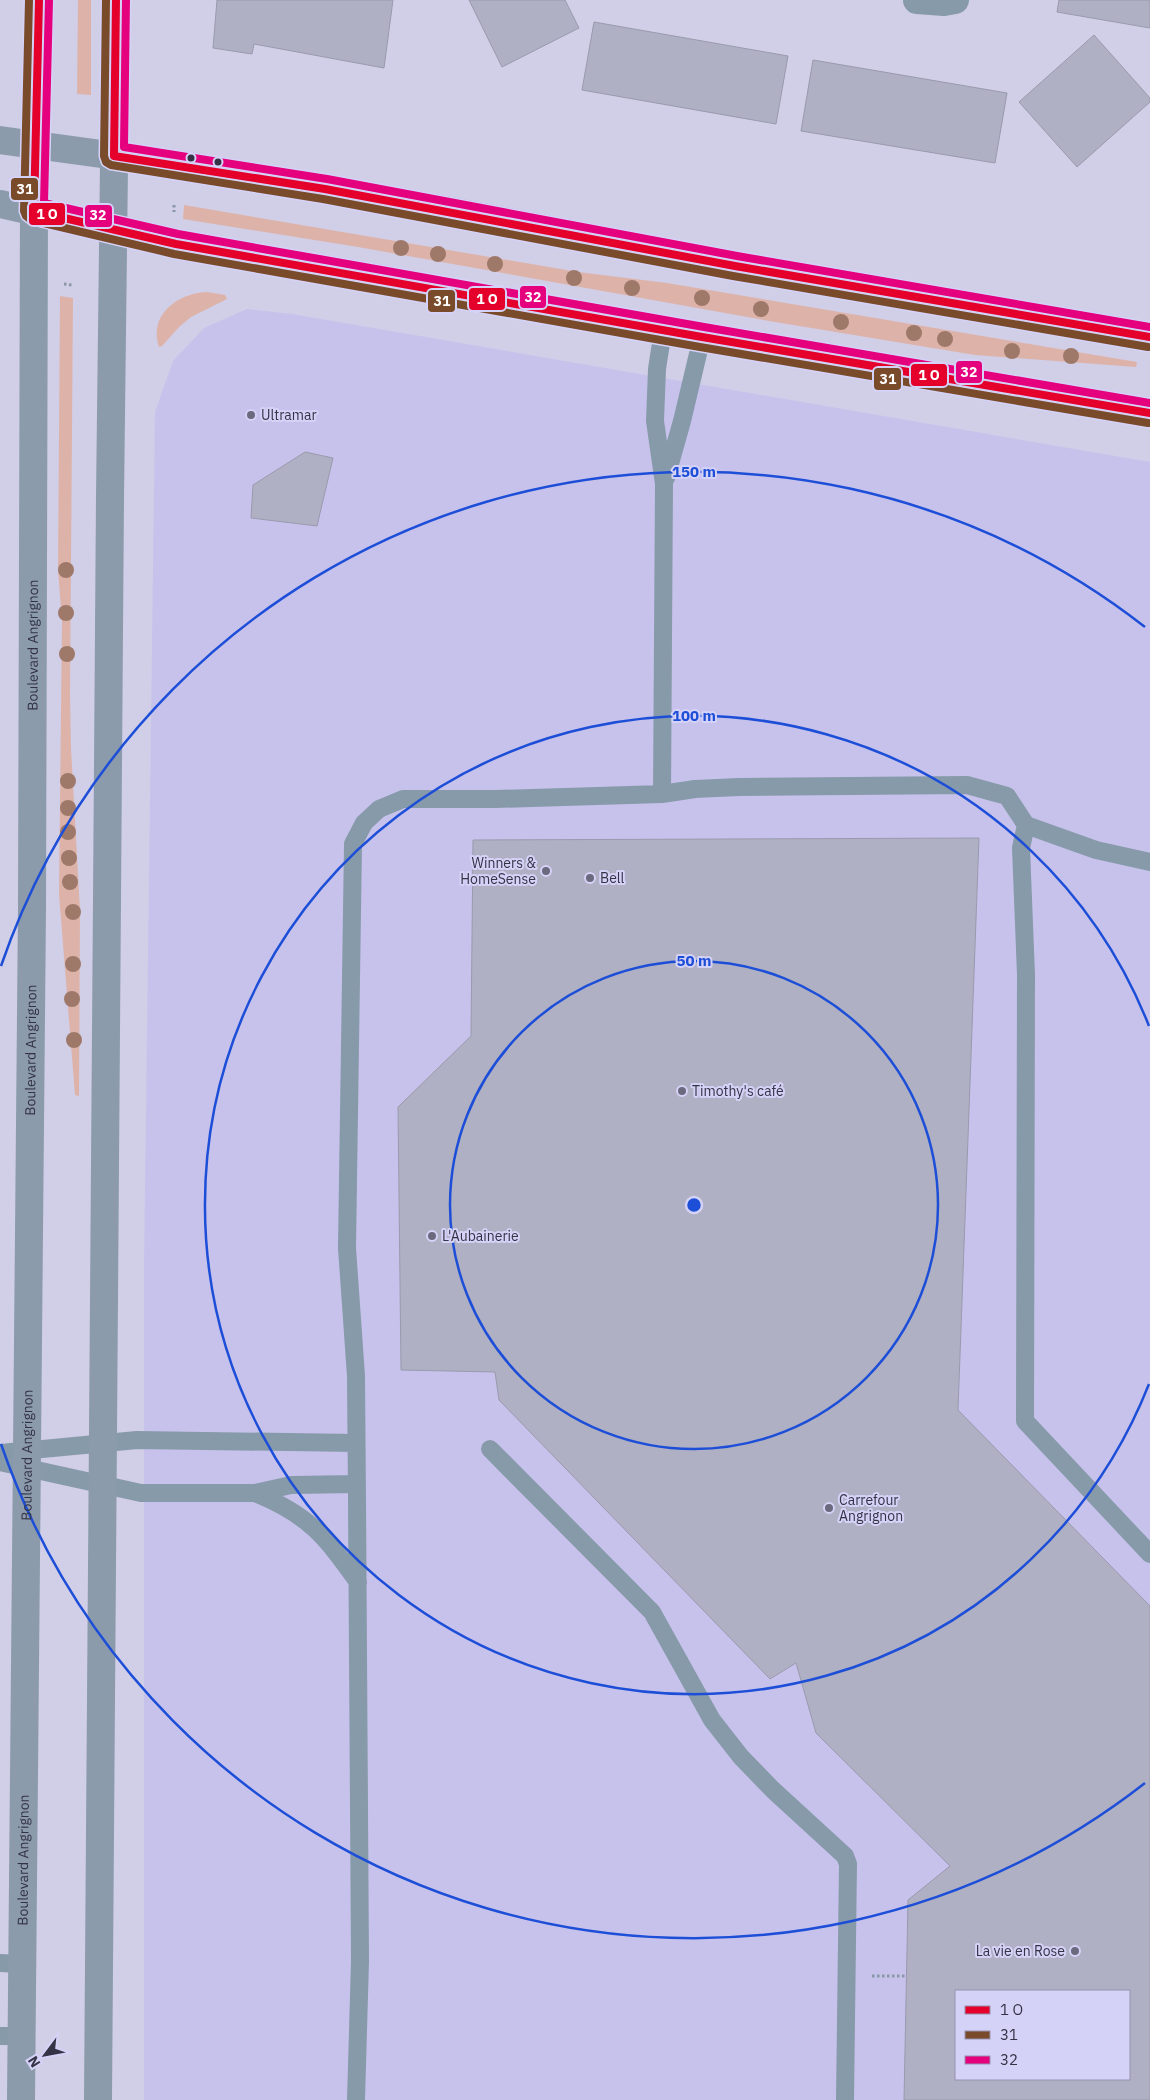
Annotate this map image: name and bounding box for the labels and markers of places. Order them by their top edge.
unlabelled marker [186,153,196,163]
unlabelled marker [213,157,223,167]
place label: Ultramar [261,406,317,424]
marker: Ultramar [245,409,257,421]
place label: Winners & HomeSense [460,854,536,888]
marker: Winners & HomeSense [540,865,552,877]
place label: Bell [600,869,625,887]
marker: Bell [584,872,596,884]
place label: Timothy's café [692,1082,784,1100]
marker: Timothy's café [676,1085,688,1097]
centre of rings [685,1196,703,1214]
place label: L'Aubainerie [442,1227,519,1245]
marker: L'Aubainerie [426,1230,438,1242]
place label: Carrefour Angrignon [839,1491,903,1525]
marker: Carrefour Angrignon [823,1502,835,1514]
place label: La vie en Rose [976,1942,1065,1960]
marker: La vie en Rose [1069,1945,1081,1957]

